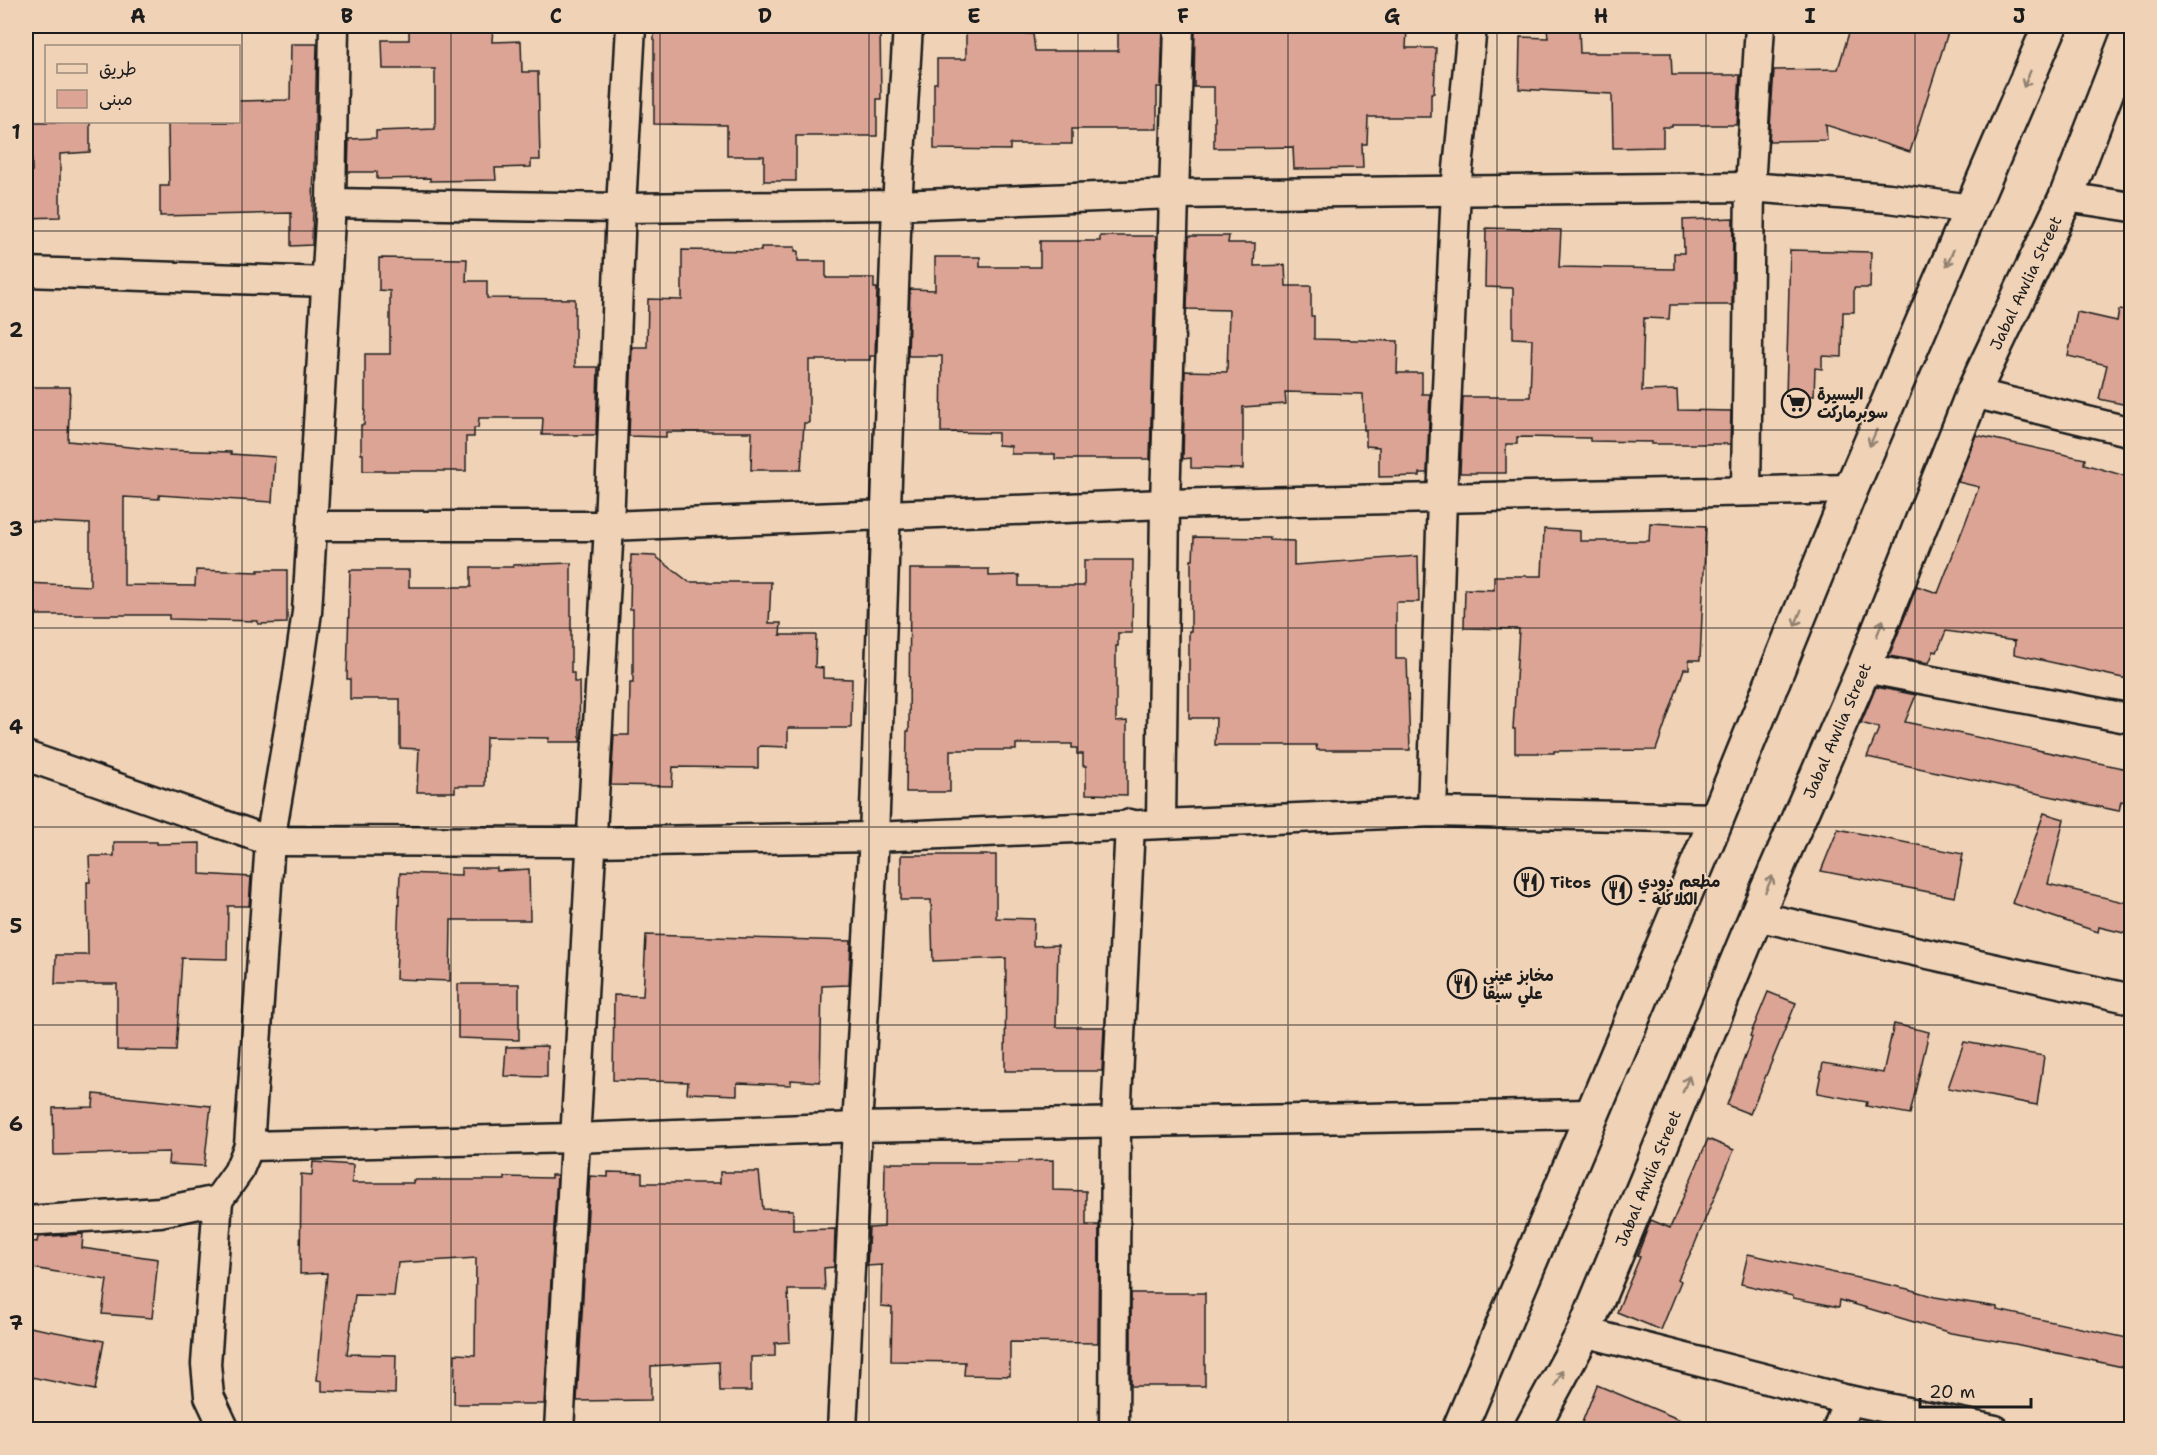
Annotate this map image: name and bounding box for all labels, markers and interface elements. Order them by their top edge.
text: A [130,3,146,29]
text: B [341,3,353,29]
text: C [550,3,562,29]
text: D [758,3,772,29]
text: E [967,3,981,29]
text: F [1177,3,1189,29]
text: G [1384,3,1400,29]
text: H [1594,3,1608,29]
text: I [1804,3,1816,29]
text: J [2013,3,2026,29]
legend [45,45,240,123]
text: طريق [99,57,137,81]
one-way arrow [2021,70,2032,88]
text: مبنى [99,87,133,111]
text: 1 [11,119,21,145]
street label: Jabal Awlia Street [1985,212,2066,353]
one-way arrow [1944,249,1955,267]
text: 2 [9,317,23,343]
place label: اليسيرة سوبرماركت [1817,384,1888,423]
supermarket icon: اليسيرة سوبرماركت [1780,387,1812,419]
one-way arrow [1867,428,1878,446]
text: 3 [9,516,23,542]
one-way arrow [1792,608,1803,627]
one-way arrow [1875,619,1886,638]
street label: Jabal Awlia Street [1798,660,1876,801]
text: 4 [9,714,23,740]
restaurant icon: Titos [1513,866,1545,898]
place label: مطعم دودي - الكلاكلة [1638,871,1720,910]
place label: Titos [1550,872,1591,893]
restaurant icon: مطعم دودي - الكلاكلة [1601,874,1633,906]
one-way arrow [1764,876,1776,894]
text: 5 [10,913,22,939]
place label: مخابز عيني علي سيقا [1483,965,1554,1008]
restaurant icon: مخابز عيني علي سيقا [1446,968,1478,1000]
one-way arrow [1681,1075,1692,1093]
street label: Jabal Awlia Street [1610,1107,1685,1249]
text: 6 [9,1111,23,1137]
text: 7 [9,1310,23,1336]
one-way arrow [1553,1370,1565,1387]
scale bar [1920,1371,2031,1409]
text: 20 m [1929,1380,1975,1404]

